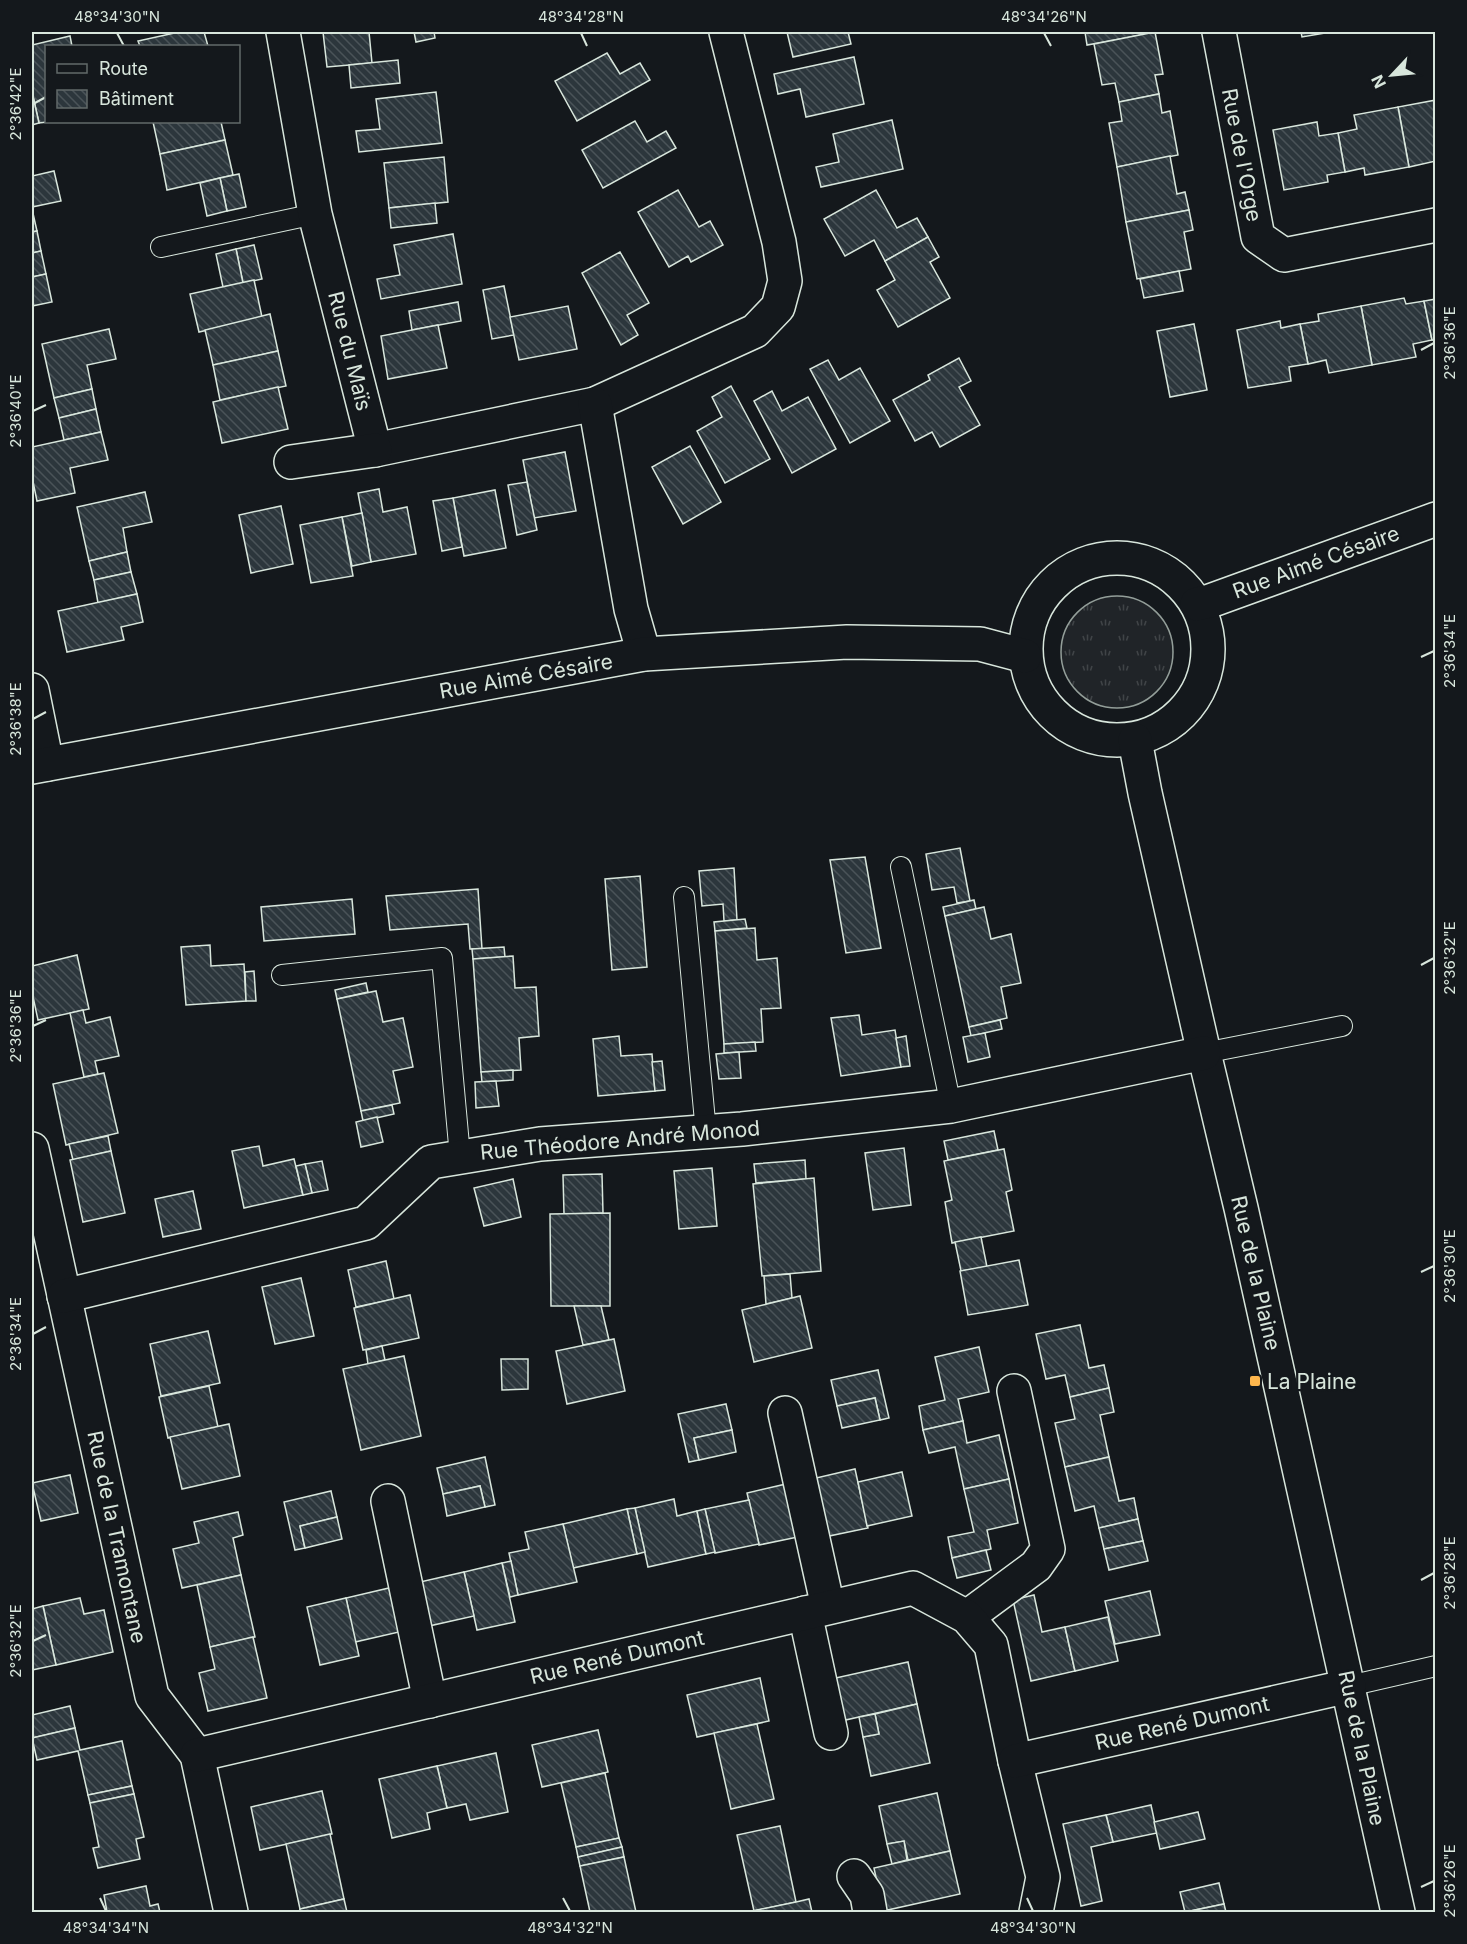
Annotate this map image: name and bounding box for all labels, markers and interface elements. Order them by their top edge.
text: 48°34'30"N [74,7,160,26]
text: 48°34'28"N [538,7,624,26]
text: 48°34'26"N [1001,7,1087,26]
legend [45,45,240,123]
north arrow [1362,45,1422,105]
text: Route [99,58,148,79]
text: 2°36'42"E [6,68,25,140]
text: N [1367,72,1390,91]
street label: Rue de l'Orge [1217,86,1267,224]
text: Bâtiment [99,88,174,109]
street label: Rue du Maïs [323,289,377,413]
text: 2°36'36"E [1440,306,1459,380]
text: 2°36'40"E [6,374,25,448]
street label: Rue Aimé Césaire [1229,520,1403,604]
text: 2°36'34"E [1440,614,1459,688]
street label: Rue Aimé Césaire [437,648,615,704]
text: 2°36'38"E [6,682,25,756]
text: 2°36'32"E [1440,921,1459,995]
text: 2°36'36"E [6,989,25,1063]
street label: Rue Théodore André Monod [479,1115,761,1165]
street label: Rue de la Plaine [1226,1193,1286,1353]
text: 2°36'30"E [1440,1229,1459,1303]
text: 2°36'34"E [6,1297,25,1371]
place label: La Plaine [1267,1369,1357,1394]
marker: La Plaine [1248,1374,1262,1388]
street label: Rue de la Tramontane [82,1428,152,1646]
text: 2°36'28"E [1440,1536,1459,1610]
text: 2°36'32"E [6,1604,25,1678]
street label: Rue René Dumont [527,1625,707,1689]
street label: Rue de la Plaine [1333,1668,1391,1828]
street label: Rue René Dumont [1092,1691,1272,1755]
text: 2°36'26"E [1440,1844,1459,1918]
text: 48°34'34"N [63,1918,149,1937]
text: 48°34'32"N [527,1918,613,1937]
text: 48°34'30"N [990,1918,1076,1937]

